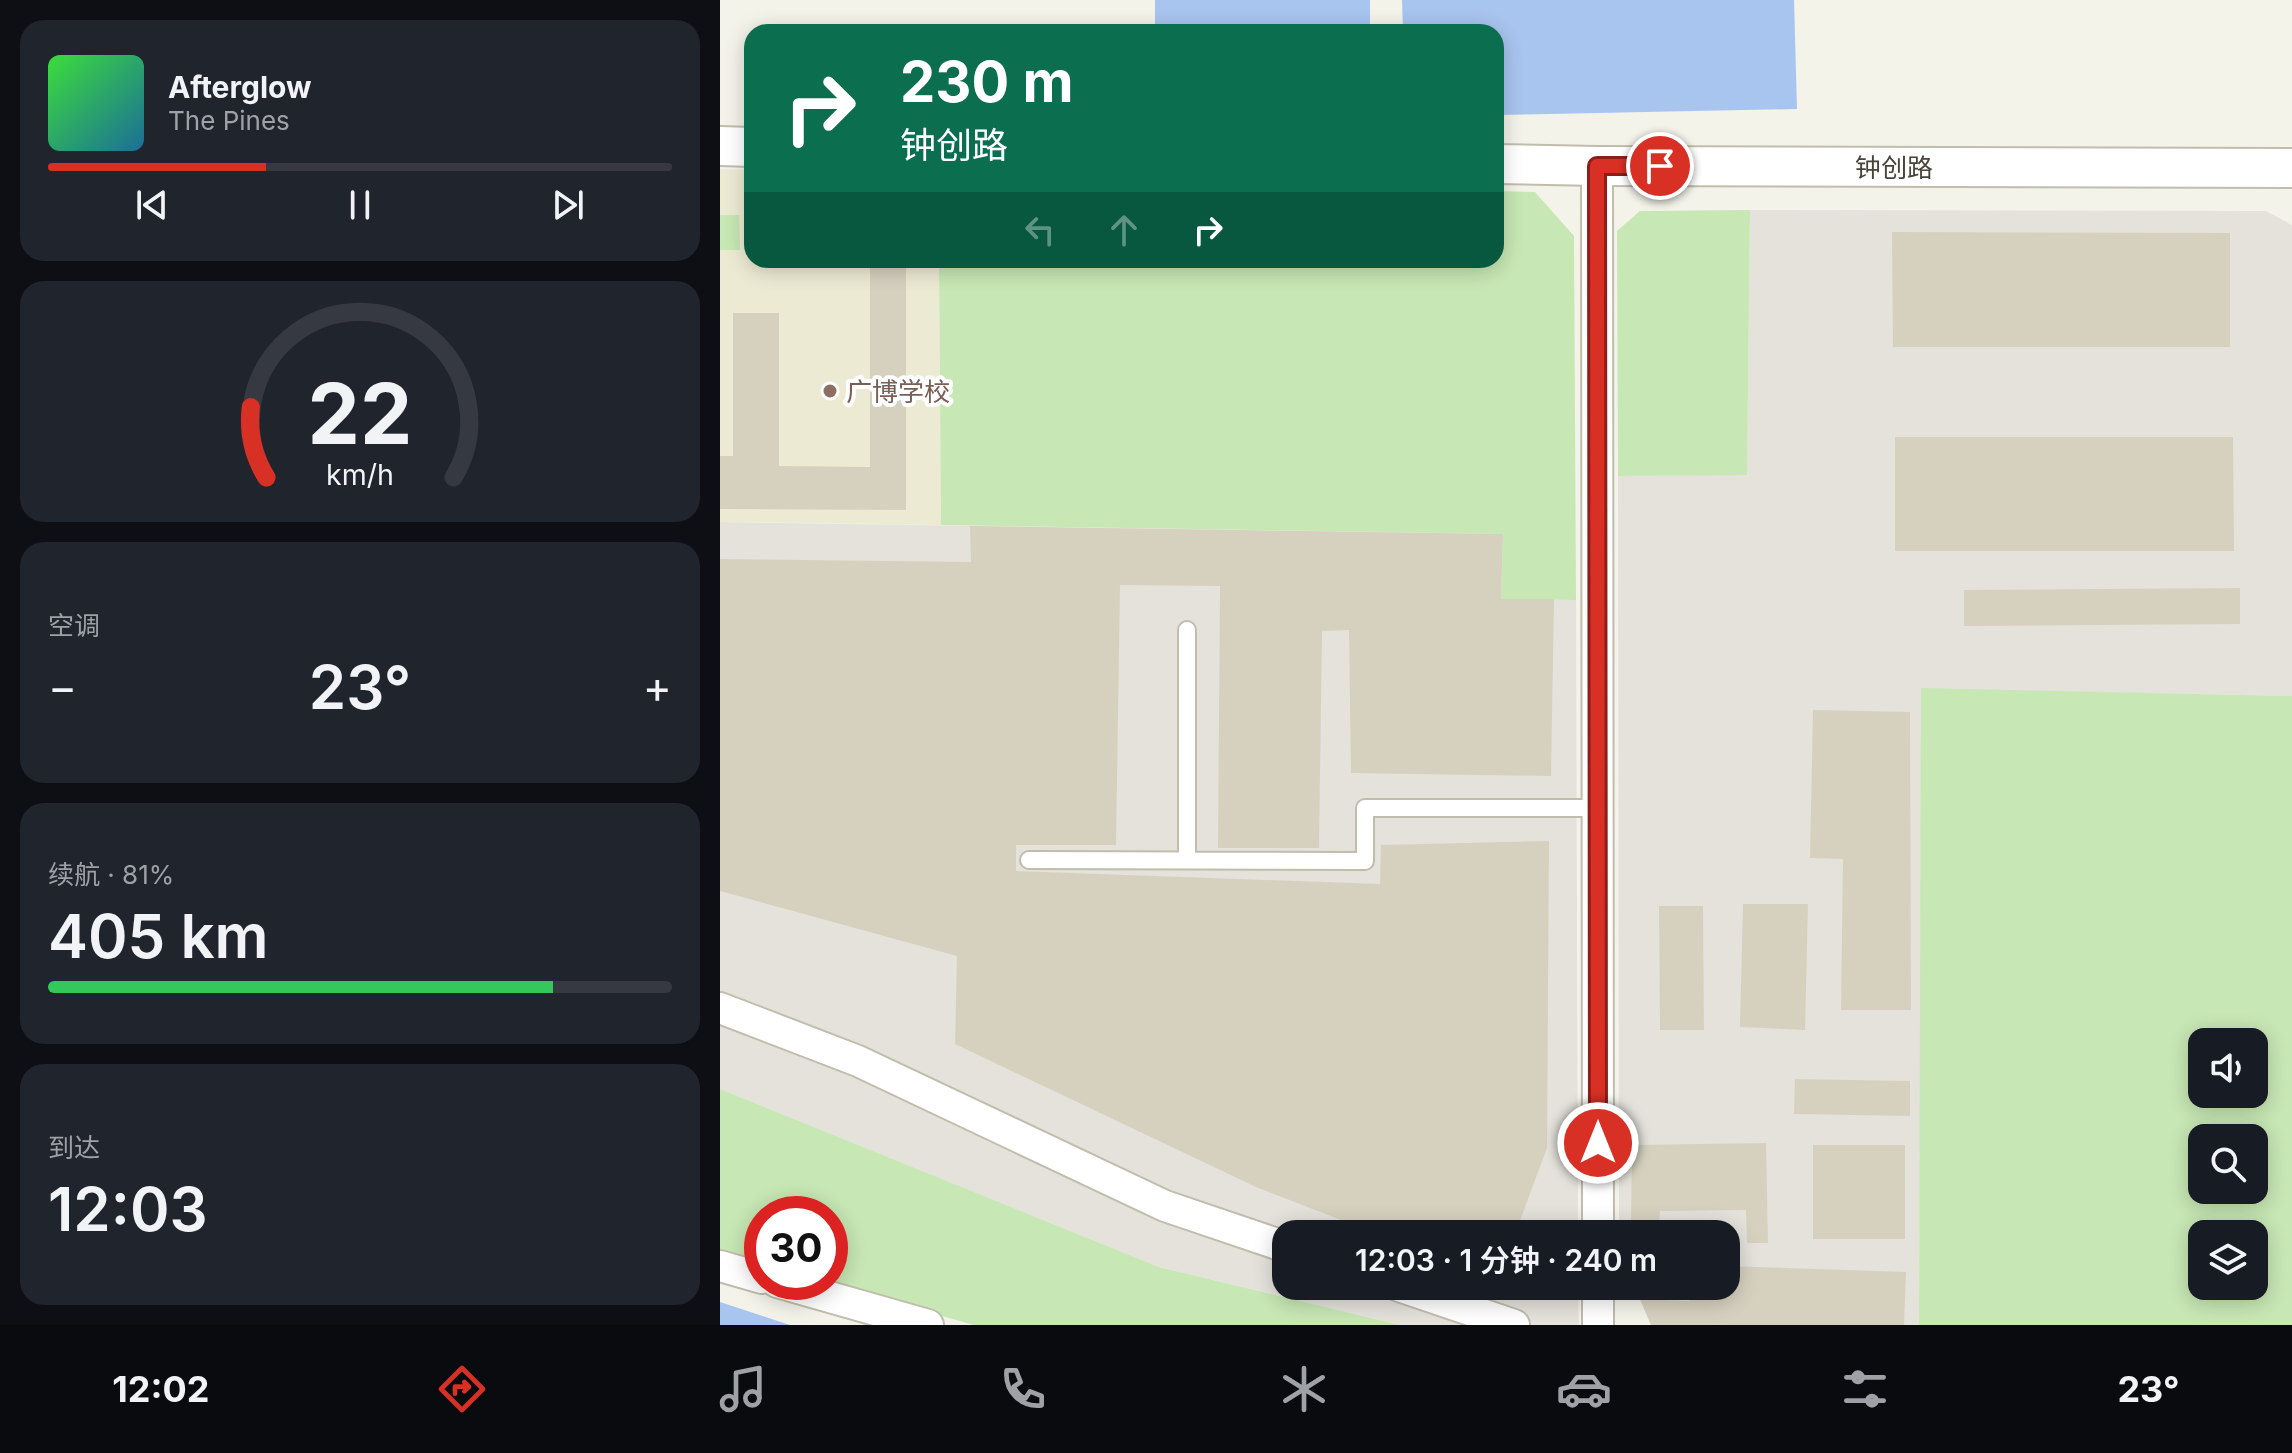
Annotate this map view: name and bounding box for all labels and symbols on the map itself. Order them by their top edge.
pin [1626,132,1694,200]
street label: 钟创路 [1855,152,1933,183]
place label: 广博学校 [846,376,950,407]
marker: 广博学校 [821,382,839,400]
position arrow [1556,1101,1640,1185]
speed limit sign: 30 [744,1196,848,1300]

